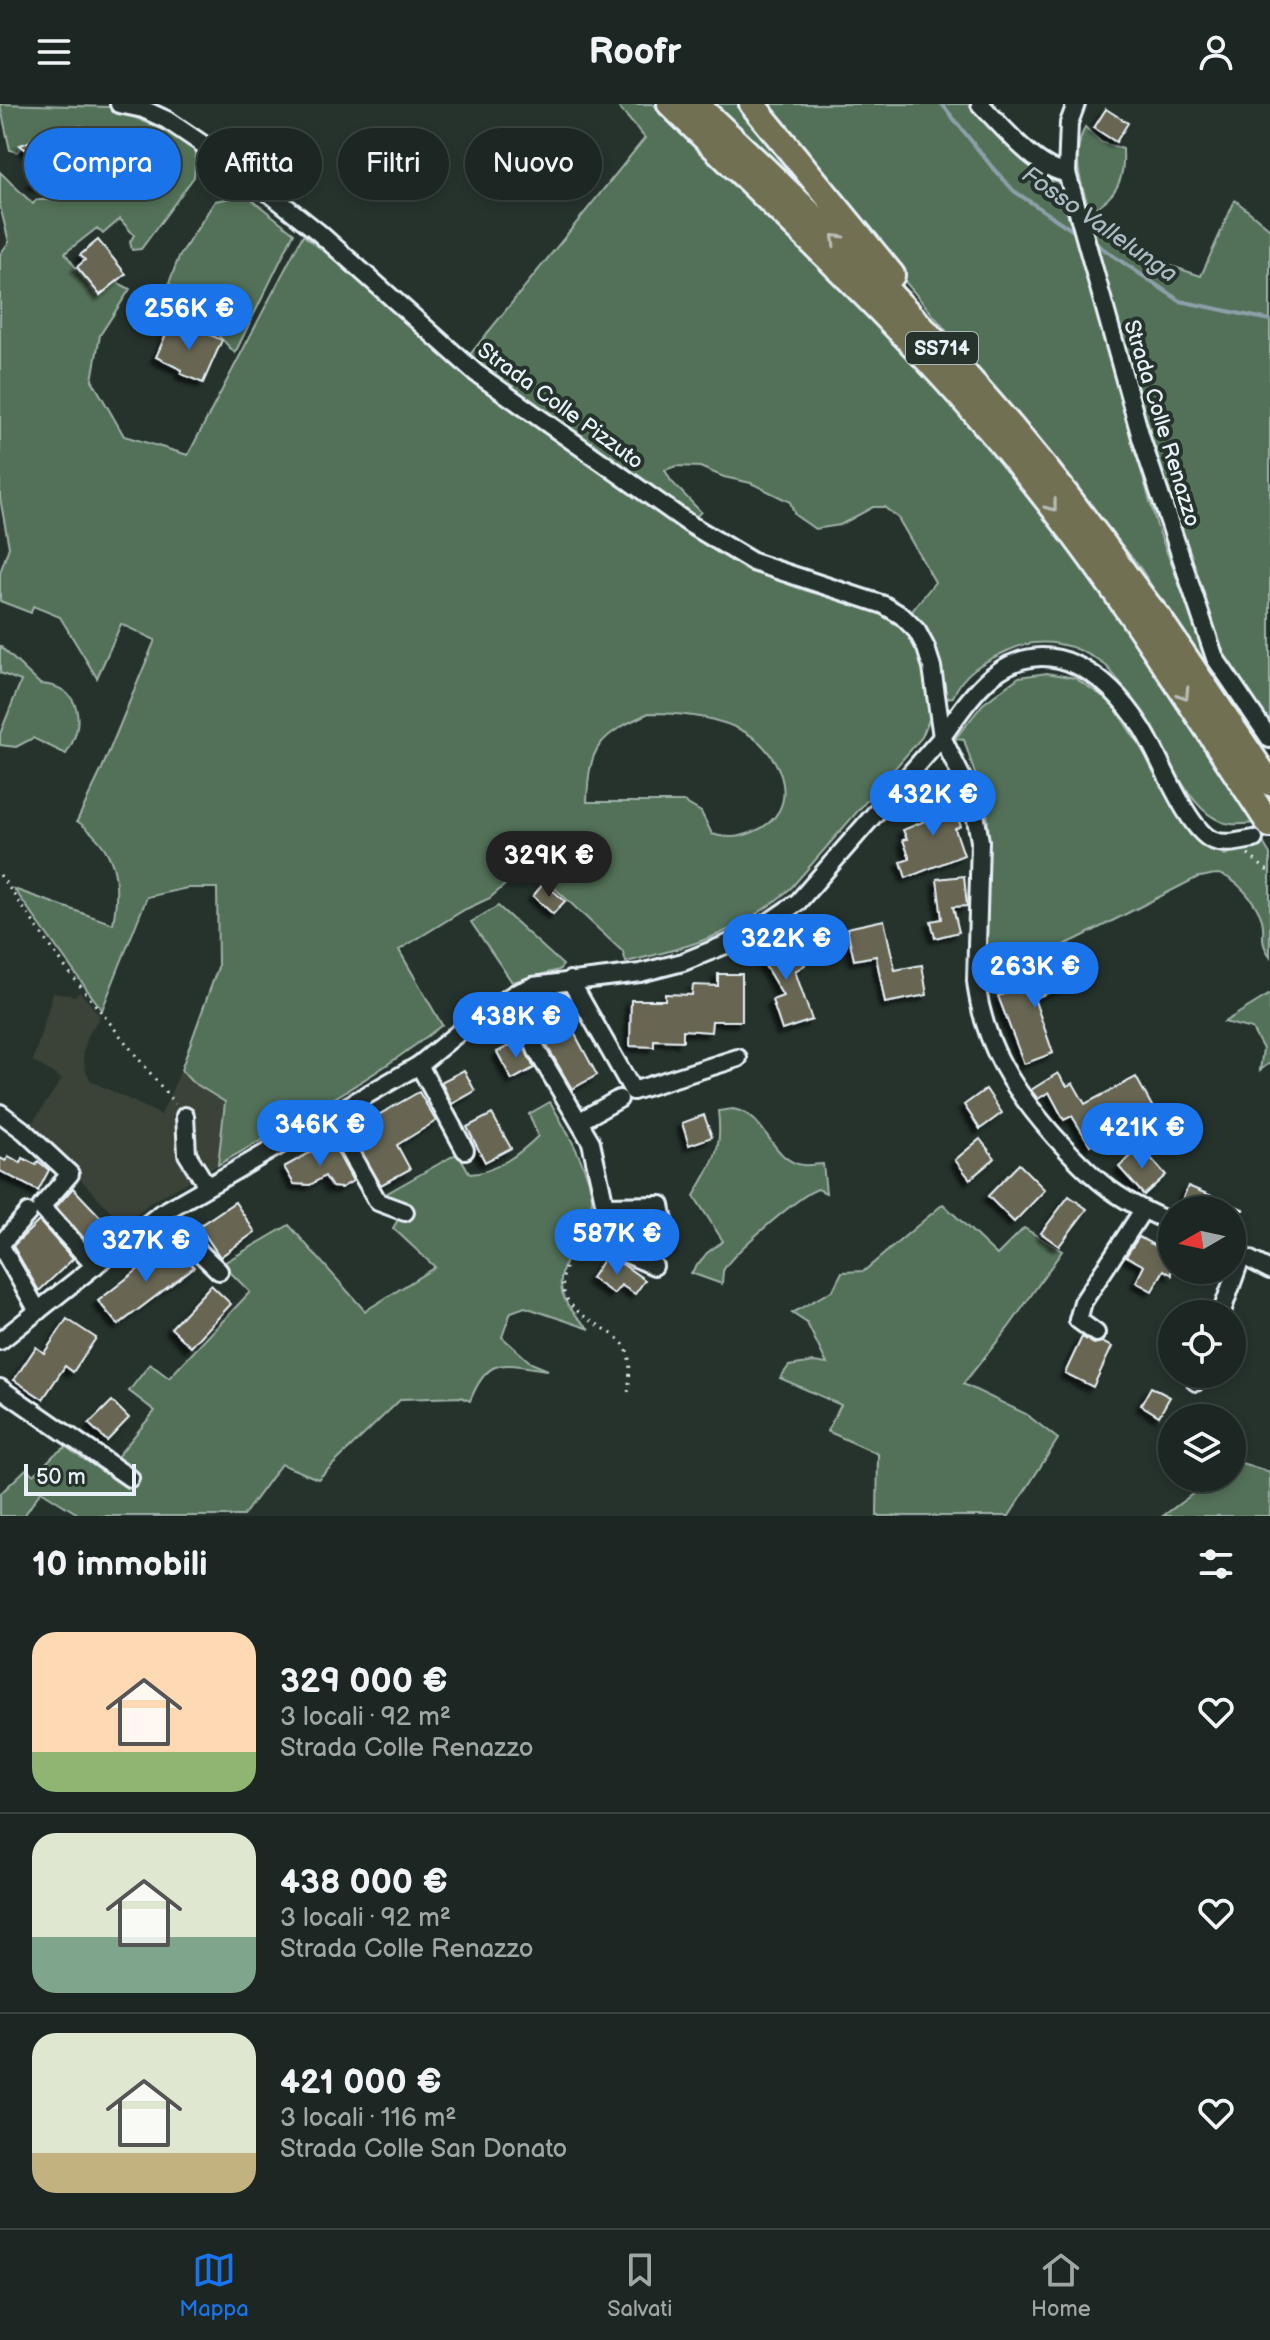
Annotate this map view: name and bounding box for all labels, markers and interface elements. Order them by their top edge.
icon: menu [32,30,76,74]
icon: person [1194,30,1238,74]
text: Roofr [589,31,681,74]
chip: Compra [24,128,181,200]
chip: Affitta [197,128,322,200]
chip: Filtri [338,128,449,200]
chip: Nuovo [465,128,602,200]
water label: Fosso Vallelunga [1016,160,1183,289]
one-way arrow [831,233,845,248]
pin: 256K € [124,284,254,352]
text: 256K € [144,294,234,325]
street label: Strada Colle Renazzo [1117,317,1206,530]
road number: SS714 [906,332,978,364]
street label: Strada Colle Pizzuto [472,337,648,476]
one-way arrow [1043,497,1057,512]
one-way arrow [1174,686,1189,700]
pin: 432K € [868,770,998,838]
text: 432K € [888,780,978,811]
pin: 329K € [484,831,614,899]
text: 329K € [504,841,594,872]
pin: 322K € [721,914,851,982]
text: 322K € [741,924,831,955]
pin: 263K € [970,942,1100,1010]
text: 263K € [990,952,1080,983]
pin: 438K € [451,992,581,1060]
text: 438K € [471,1002,561,1033]
pin: 346K € [255,1100,385,1168]
pin: 421K € [1077,1103,1207,1171]
text: 346K € [275,1110,365,1141]
text: 421K € [1099,1113,1185,1144]
north arrow [1158,1196,1246,1284]
map controls [1158,1196,1246,1492]
pin: 587K € [552,1209,682,1277]
pin: 327K € [81,1216,211,1284]
text: 587K € [572,1219,662,1250]
text: 327K € [102,1226,190,1257]
button: locate [1158,1300,1246,1388]
button: layers [1158,1404,1246,1492]
scale bar [24,1460,136,1496]
text: 50 m [36,1464,86,1491]
icon: filters [1194,1542,1238,1586]
text: 10 immobili [32,1544,208,1585]
text: 329 000 € [280,1661,448,1702]
icon: home [96,1664,192,1760]
icon: heart [1194,1690,1238,1734]
text: 3 locali · 92 m² [280,1702,451,1733]
text: Strada Colle Renazzo [280,1733,534,1764]
text: 438 000 € [280,1862,448,1903]
icon: home [96,1865,192,1961]
icon: heart [1194,1891,1238,1935]
text: 3 locali · 92 m² [280,1903,451,1934]
text: Strada Colle Renazzo [280,1934,534,1965]
text: 421 000 € [280,2062,442,2103]
icon: home [96,2065,192,2161]
icon: heart [1194,2091,1238,2135]
text: 3 locali · 116 m² [280,2103,457,2134]
text: Strada Colle San Donato [280,2134,567,2165]
tab: Mappa [179,2248,249,2323]
tab: Salvati [607,2248,672,2323]
tab: Home [1031,2248,1091,2323]

